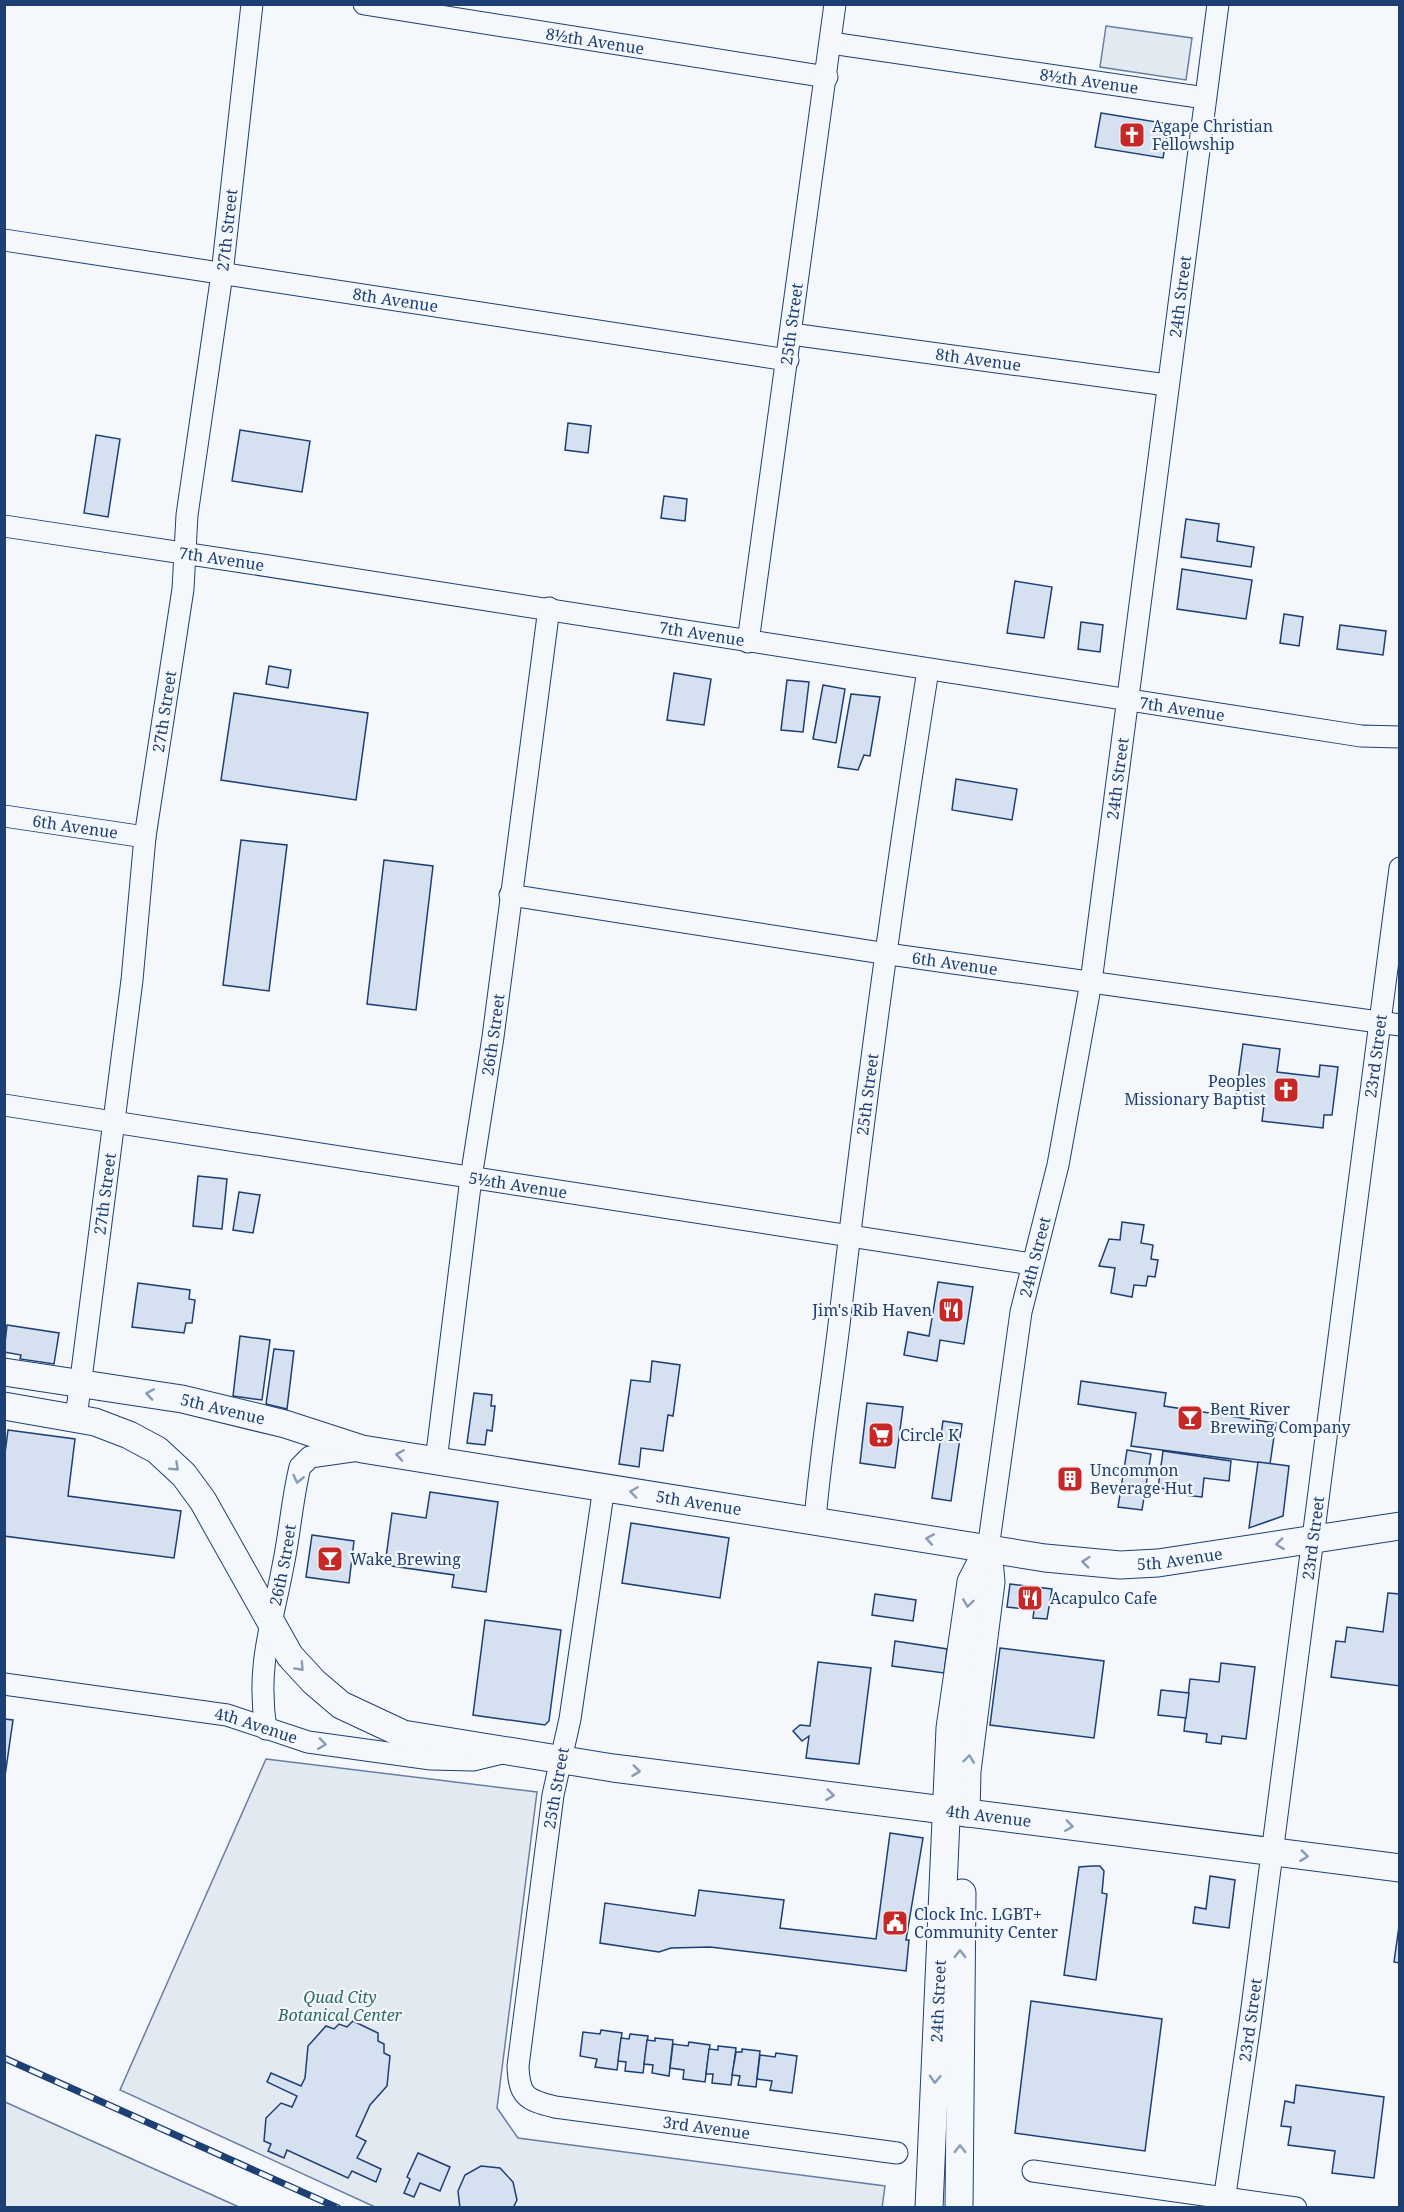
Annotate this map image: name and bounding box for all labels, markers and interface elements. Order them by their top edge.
street label: 8½th Avenue [544,22,646,60]
street label: 8½th Avenue [1038,63,1140,99]
place label: Agape Christian Fellowship [1152,115,1273,155]
church icon: Agape Christian Fellowship [1117,120,1147,150]
street label: 27th Street [211,187,242,272]
street label: 24th Street [1164,254,1196,339]
street label: 25th Street [775,281,808,366]
street label: 8th Avenue [351,283,440,317]
street label: 8th Avenue [934,343,1022,376]
street label: 7th Avenue [177,541,266,576]
street label: 7th Avenue [657,616,746,651]
street label: 27th Street [147,669,181,754]
street label: 7th Avenue [1138,691,1226,726]
street label: 24th Street [1101,736,1134,821]
street label: 6th Avenue [31,809,119,844]
street label: 6th Avenue [911,946,999,980]
street label: 26th Street [476,992,510,1077]
street label: 23rd Street [1359,1013,1392,1099]
street label: 25th Street [851,1051,883,1137]
place label: Peoples Missionary Baptist [1124,1070,1266,1110]
church icon: Peoples Missionary Baptist [1271,1075,1301,1105]
street label: 27th Street [89,1151,121,1236]
street label: 5½th Avenue [467,1166,569,1204]
street label: 24th Street [1014,1214,1056,1300]
restaurant icon: Jim's Rib Haven [936,1295,966,1325]
place label: Jim's Rib Haven [811,1299,932,1321]
one-way arrow [145,1388,154,1400]
street label: 5th Avenue [178,1388,267,1430]
place label: Bent River Brewing Company [1210,1398,1352,1438]
bar icon: Bent River Brewing Company [1175,1403,1205,1433]
supermarket icon: Circle K [866,1420,896,1450]
place label: Circle K [900,1424,960,1446]
one-way arrow [395,1449,405,1462]
place label: Uncommon Beverage Hut [1090,1459,1193,1499]
one-way arrow [168,1460,178,1471]
building icon: Uncommon Beverage Hut [1055,1464,1085,1494]
one-way arrow [292,1474,305,1484]
street label: 5th Avenue [654,1485,743,1520]
one-way arrow [629,1486,639,1498]
street label: 23rd Street [1297,1495,1329,1581]
street label: 26th Street [264,1522,301,1608]
one-way arrow [925,1533,935,1546]
one-way arrow [1275,1538,1284,1550]
street label: 5th Avenue [1136,1542,1224,1575]
bar icon: Wake Brewing [315,1544,345,1574]
place label: Wake Brewing [350,1548,461,1570]
one-way arrow [1082,1556,1091,1569]
restaurant icon: Acapulco Cafe [1015,1583,1045,1613]
place label: Acapulco Cafe [1050,1587,1157,1609]
one-way arrow [962,1598,974,1608]
one-way arrow [293,1660,304,1671]
street label: 4th Avenue [213,1702,301,1749]
one-way arrow [317,1737,326,1750]
street label: 25th Street [538,1745,574,1831]
one-way arrow [962,1755,975,1764]
one-way arrow [632,1764,641,1776]
one-way arrow [825,1789,834,1801]
street label: 4th Avenue [945,1799,1033,1832]
one-way arrow [1065,1819,1074,1831]
one-way arrow [1300,1850,1309,1862]
place label: Clock Inc. LGBT+ Community Center [914,1903,1059,1943]
public building icon: Clock Inc. LGBT+ Community Center [880,1908,910,1938]
one-way arrow [954,1950,966,1959]
street label: 24th Street [925,1959,951,2043]
street label: 23rd Street [1233,1977,1267,2063]
park label: Quad City Botanical Center [277,1986,403,2026]
one-way arrow [928,2074,941,2083]
street label: 3rd Avenue [662,2111,751,2144]
one-way arrow [954,2145,966,2154]

